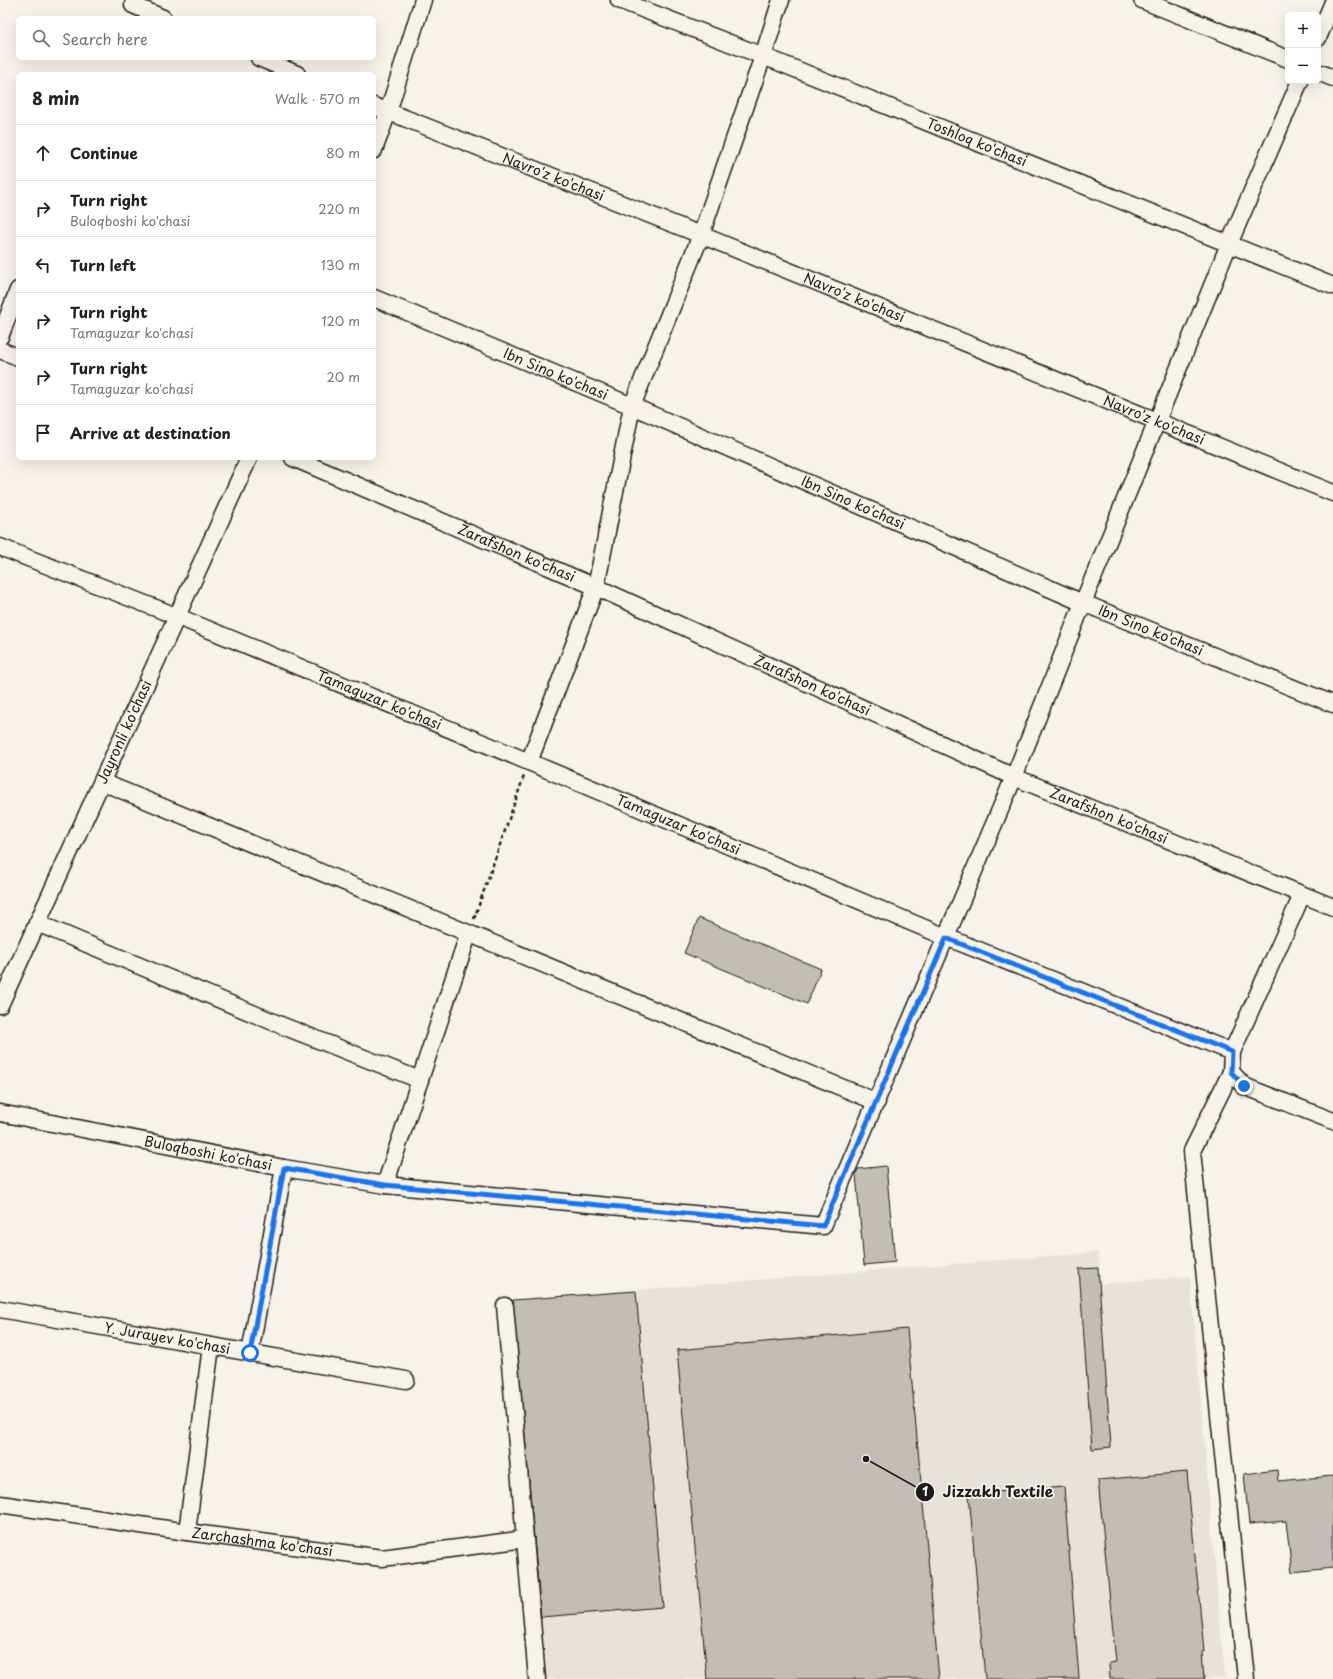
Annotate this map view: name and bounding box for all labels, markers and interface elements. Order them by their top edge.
map controls [1285,12,1321,84]
button: + [1285,12,1321,48]
search box [16,16,376,60]
icon: search [30,27,52,49]
text: Search here [62,27,148,50]
button: − [1285,48,1321,84]
text: 8 min [32,85,80,111]
text: Walk · 570 m [275,89,360,108]
street label: Toshloq ko'chasi [923,112,1030,172]
text: Continue [70,141,138,164]
icon: ahead [32,142,54,164]
text: 80 m [326,143,360,162]
street label: Navro'z ko'chasi [500,147,608,206]
text: Turn right [70,188,147,211]
icon: right [32,198,54,220]
text: 220 m [318,199,360,218]
text: Buloqboshi ko'chasi [70,211,190,230]
text: Turn left [70,253,136,276]
icon: left [32,254,54,276]
text: 130 m [321,255,360,274]
street label: Navro'z ko'chasi [801,267,908,327]
text: Turn right [70,300,147,323]
icon: right [32,310,54,332]
text: 120 m [321,311,360,330]
text: Tamaguzar ko'chasi [70,323,194,342]
street label: Ibn Sino ko'chasi [500,342,611,405]
text: Turn right [70,356,147,379]
icon: right [32,366,54,388]
text: 20 m [326,367,360,386]
text: Tamaguzar ko'chasi [70,379,194,398]
street label: Navro'z ko'chasi [1100,389,1208,450]
text: Arrive at destination [70,421,231,444]
icon: arrive [32,422,54,444]
street label: Ibn Sino ko'chasi [798,470,909,534]
street label: Zarafshon ko'chasi [455,518,579,587]
street label: Ibn Sino ko'chasi [1095,599,1207,661]
street label: Zarafshon ko'chasi [751,649,874,721]
street label: Tamaguzar ko'chasi [314,664,445,735]
street label: Jayronli ko'chasi [91,676,157,787]
street label: Zarafshon ko'chasi [1047,782,1171,849]
street label: Tamaguzar ko'chasi [613,789,744,860]
route end [1235,1077,1253,1095]
street label: Buloqboshi ko'chasi [143,1130,274,1175]
street label: Y. Jurayev ko'chasi [103,1316,232,1359]
route start [241,1344,259,1362]
callout: Jizzakh Textile [915,1478,1062,1505]
text: Jizzakh Textile [943,1479,1054,1502]
text: 1 [922,1482,928,1500]
street label: Zarchashma ko'chasi [191,1522,334,1561]

